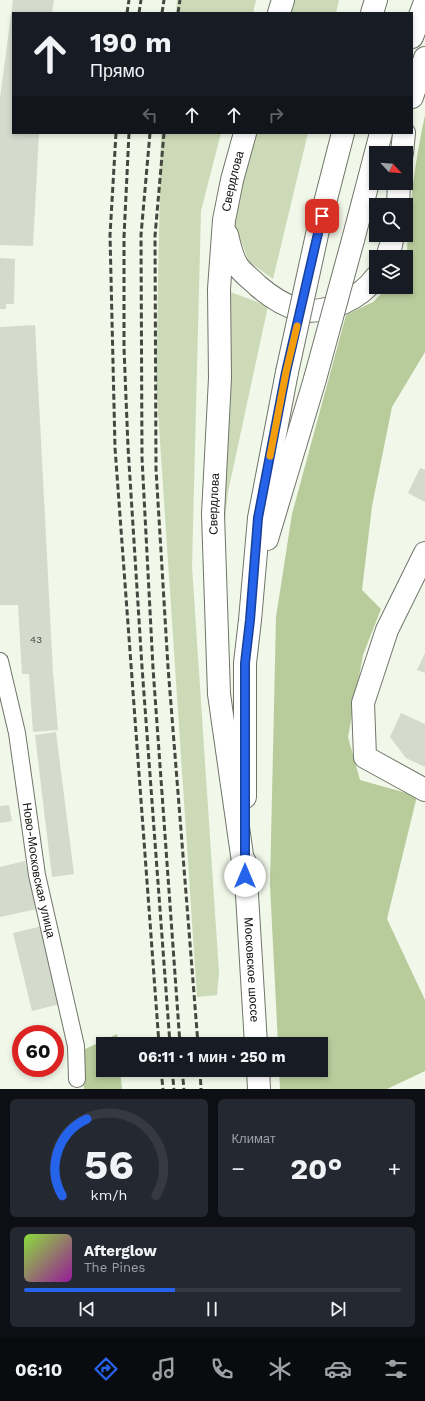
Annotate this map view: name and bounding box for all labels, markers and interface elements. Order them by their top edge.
text: 190 m [90,26,172,59]
icon: ahead [24,28,76,80]
text: Прямо [90,60,145,81]
icon: left [139,104,161,126]
icon: ahead [181,104,203,126]
icon: ahead [223,104,245,126]
icon: right [265,104,287,126]
north arrow [369,146,413,190]
map controls [369,146,413,294]
street label: Свердлова [219,149,247,213]
button: search [369,198,413,242]
pin [305,199,339,233]
icon: arrive [311,205,333,227]
button: layers [369,250,413,294]
street label: Свердлова [206,472,222,535]
house number: 43 [30,634,42,645]
street label: Ново-Московская улица [20,802,58,940]
position arrow [224,855,266,897]
street label: Московское шоссе [241,917,262,1023]
speed limit sign: 60 [12,1025,64,1077]
text: 06:11 · 1 мин · 250 m [138,1048,286,1066]
text: Климат [232,1131,276,1146]
text: 56 [84,1140,134,1189]
text: 20° [290,1151,342,1186]
text: − [232,1156,245,1181]
text: + [388,1156,401,1181]
text: km/h [90,1187,127,1203]
text: Afterglow [84,1242,157,1260]
text: The Pines [84,1260,145,1275]
icon: previous [76,1298,98,1320]
icon: pause [201,1298,223,1320]
icon: next [327,1298,349,1320]
icon: directions [92,1355,120,1383]
icon: music [150,1355,178,1383]
icon: phone [208,1355,236,1383]
icon: climate [266,1355,294,1383]
icon: car [324,1355,352,1383]
icon: filters [382,1355,410,1383]
text: 06:10 [15,1359,62,1380]

